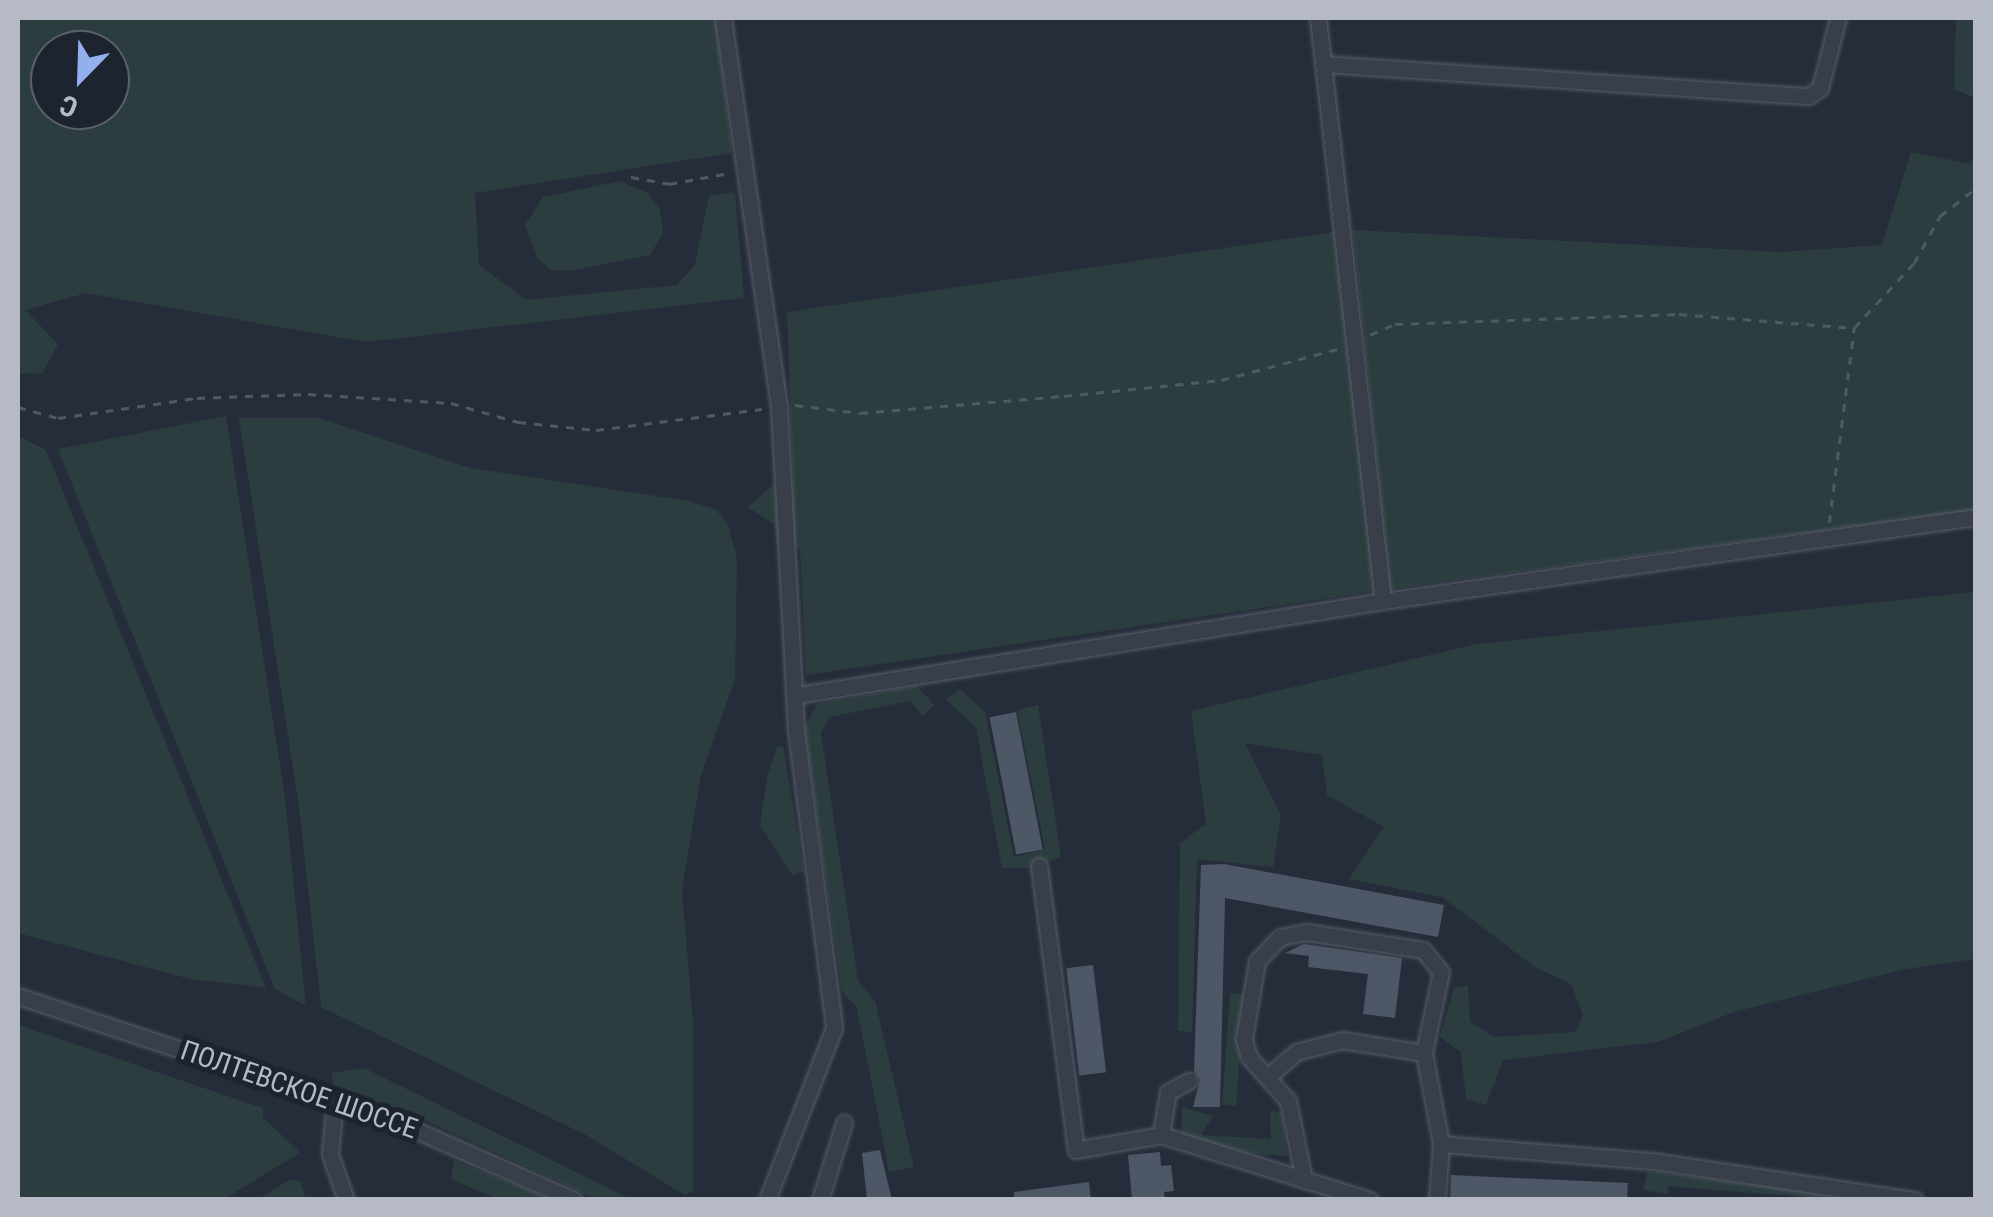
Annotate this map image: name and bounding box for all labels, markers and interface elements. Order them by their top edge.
north arrow [30,30,130,130]
text: С [55,88,83,125]
street label: ПОЛТЕВСКОЕ ШОССЕ [176,1034,422,1146]

